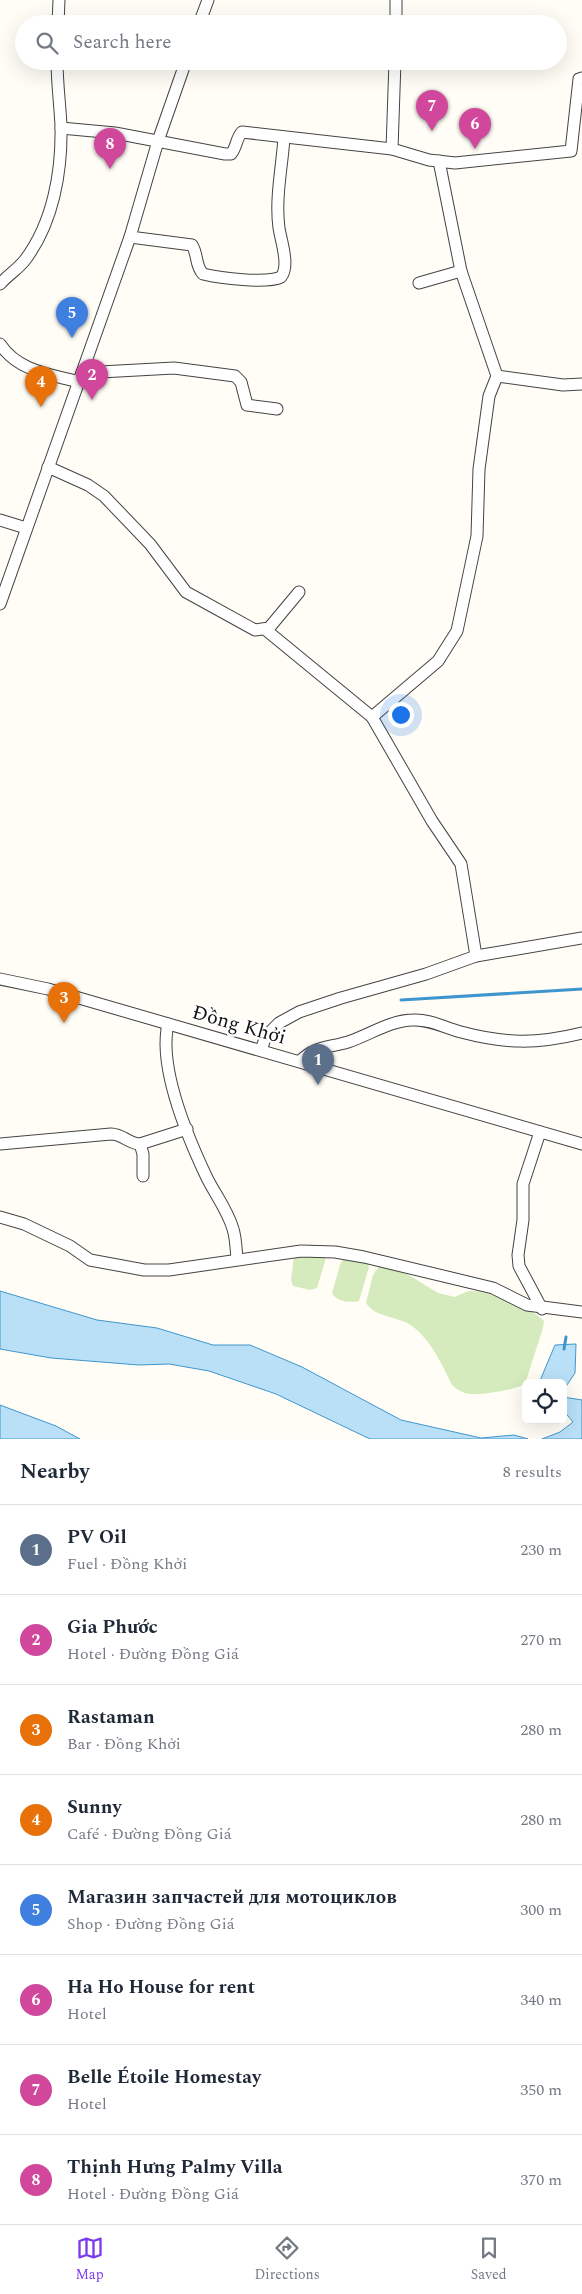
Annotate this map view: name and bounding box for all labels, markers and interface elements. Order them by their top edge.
search box [15,15,567,70]
text: Search here [73,28,172,57]
icon: search [33,29,61,57]
pin: 7 [416,90,448,131]
pin: 6 [459,108,491,149]
pin: 8 [94,128,126,169]
pin: 5 [56,297,88,338]
pin: 2 [76,359,108,400]
pin: 4 [25,366,57,407]
your location [388,702,414,728]
pin: 3 [48,982,80,1023]
street label: Đồng Khởi [189,997,289,1053]
pin: 1 [302,1044,334,1085]
map controls [522,1379,567,1424]
button: locate [522,1379,567,1424]
text: Nearby [20,1456,90,1488]
text: 8 results [503,1460,562,1484]
text: PV Oil [67,1523,127,1552]
text: 1 [32,1538,40,1562]
text: 230 m [520,1538,562,1562]
text: Fuel · Đồng Khởi [67,1552,187,1576]
text: Gia Phước [67,1613,158,1642]
text: 2 [32,1628,40,1652]
text: 270 m [520,1628,562,1652]
text: Hotel · Đường Đồng Giá [67,1642,239,1666]
text: Rastaman [67,1703,155,1732]
text: 3 [32,1718,40,1742]
text: 280 m [520,1718,562,1742]
text: Bar · Đồng Khởi [67,1732,181,1756]
text: Sunny [67,1793,122,1822]
text: 4 [32,1808,40,1832]
text: 280 m [520,1808,562,1832]
text: Café · Đường Đồng Giá [67,1822,232,1846]
text: Магазин запчастей для мотоциклов [67,1883,397,1912]
text: 5 [32,1898,40,1922]
text: 300 m [520,1898,562,1922]
text: Shop · Đường Đồng Giá [67,1912,235,1936]
text: Ha Ho House for rent [67,1973,255,2002]
text: 6 [32,1988,40,2012]
text: 340 m [520,1988,562,2012]
text: Hotel [67,2002,107,2026]
text: Belle Étoile Homestay [67,2063,261,2092]
text: 7 [32,2078,40,2102]
text: 350 m [520,2078,562,2102]
text: Hotel [67,2092,107,2116]
text: Thịnh Hưng Palmy Villa [67,2153,283,2182]
text: 8 [32,2168,40,2192]
text: 370 m [520,2168,562,2192]
text: Hotel · Đường Đồng Giá [67,2182,239,2206]
tab: Map [75,2234,104,2285]
tab: Directions [254,2234,320,2285]
tab: Saved [471,2234,507,2285]

